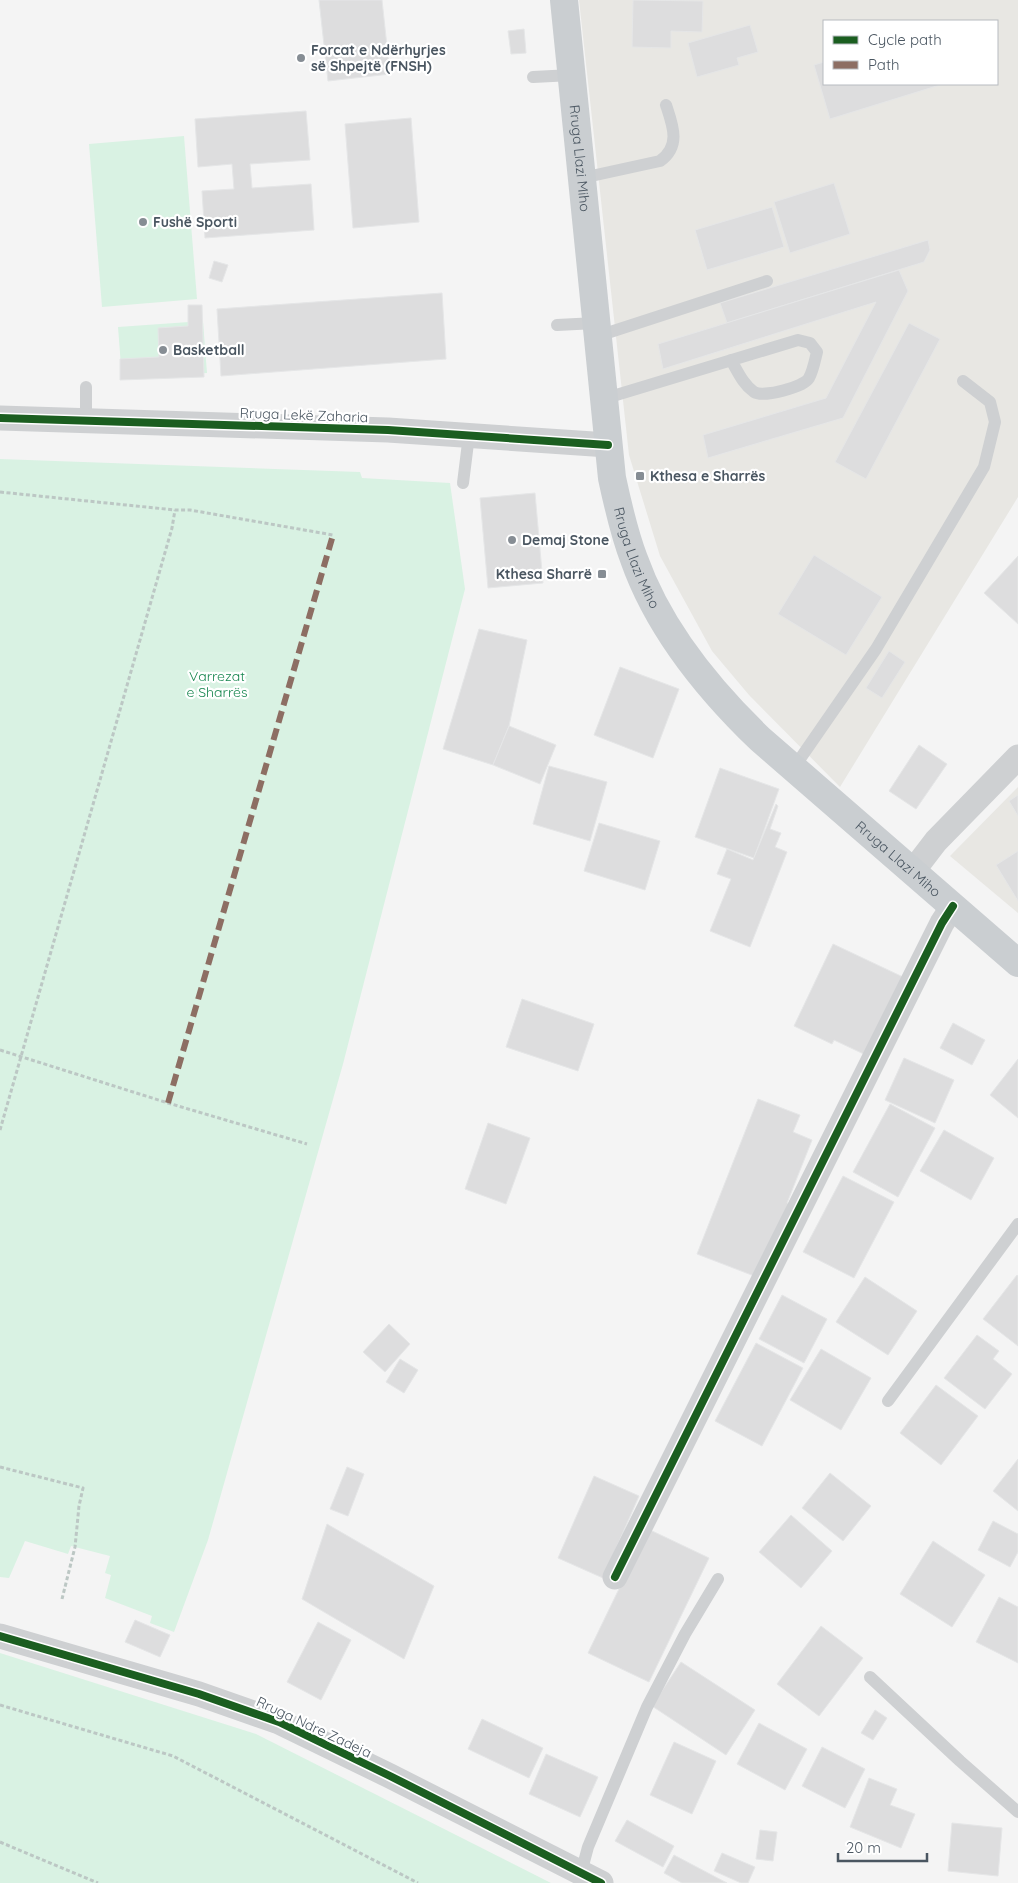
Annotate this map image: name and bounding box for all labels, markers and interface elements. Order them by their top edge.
legend [823,20,998,85]
text: Cycle path [868,30,942,49]
place label: Forcat e Ndërhyrjes së Shpejtë (FNSH) [311,41,446,75]
marker: Forcat e Ndërhyrjes së Shpejtë (FNSH) [295,52,307,64]
text: Path [868,55,900,74]
street label: Rruga Llazi Miho [566,104,594,212]
place label: Fushë Sporti [153,213,237,231]
marker: Fushë Sporti [137,216,149,228]
place label: Basketball [173,341,245,359]
marker: Basketball [157,344,169,356]
street label: Rruga Lekë Zaharia [239,404,369,426]
place label: Kthesa e Sharrës [650,467,766,485]
marker: Kthesa e Sharrës [634,470,646,482]
street label: Rruga Llazi Miho [610,505,664,612]
place label: Demaj Stone [522,531,609,549]
marker: Demaj Stone [506,534,518,546]
place label: Kthesa Sharrë [496,565,592,583]
marker: Kthesa Sharrë [596,568,608,580]
park label: Varrezat e Sharrës [187,667,247,701]
street label: Rruga Llazi Miho [852,817,945,901]
street label: Rruga Ndre Zadeja [253,1692,375,1762]
scale bar [838,1830,927,1862]
text: 20 m [846,1838,881,1857]

